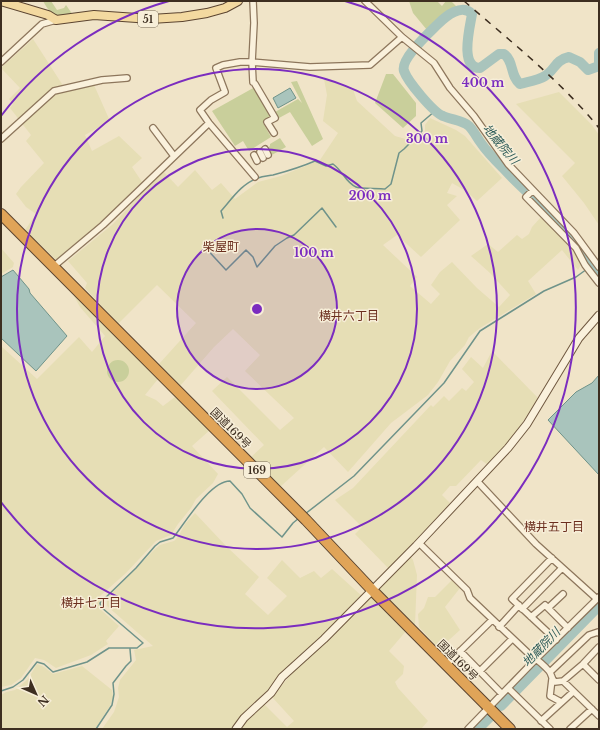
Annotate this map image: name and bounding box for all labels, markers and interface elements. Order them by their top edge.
road number: 51 [138,11,158,27]
text: 400 m [462,75,505,90]
water label: 地蔵院川 [480,121,523,169]
text: 300 m [406,131,449,146]
text: 200 m [349,188,392,203]
district label: 柴屋町 [203,239,239,254]
text: 100 m [294,245,335,260]
centre of rings [250,302,264,316]
district label: 横井六丁目 [319,308,379,323]
street label: 国道169号 [208,405,254,451]
road number: 169 [244,462,270,478]
district label: 横井五丁目 [524,519,584,534]
district label: 横井七丁目 [61,595,121,610]
water label: 地蔵院川 [519,623,564,669]
street label: 国道169号 [435,637,481,683]
north arrow [16,674,56,714]
text: N [34,692,52,710]

